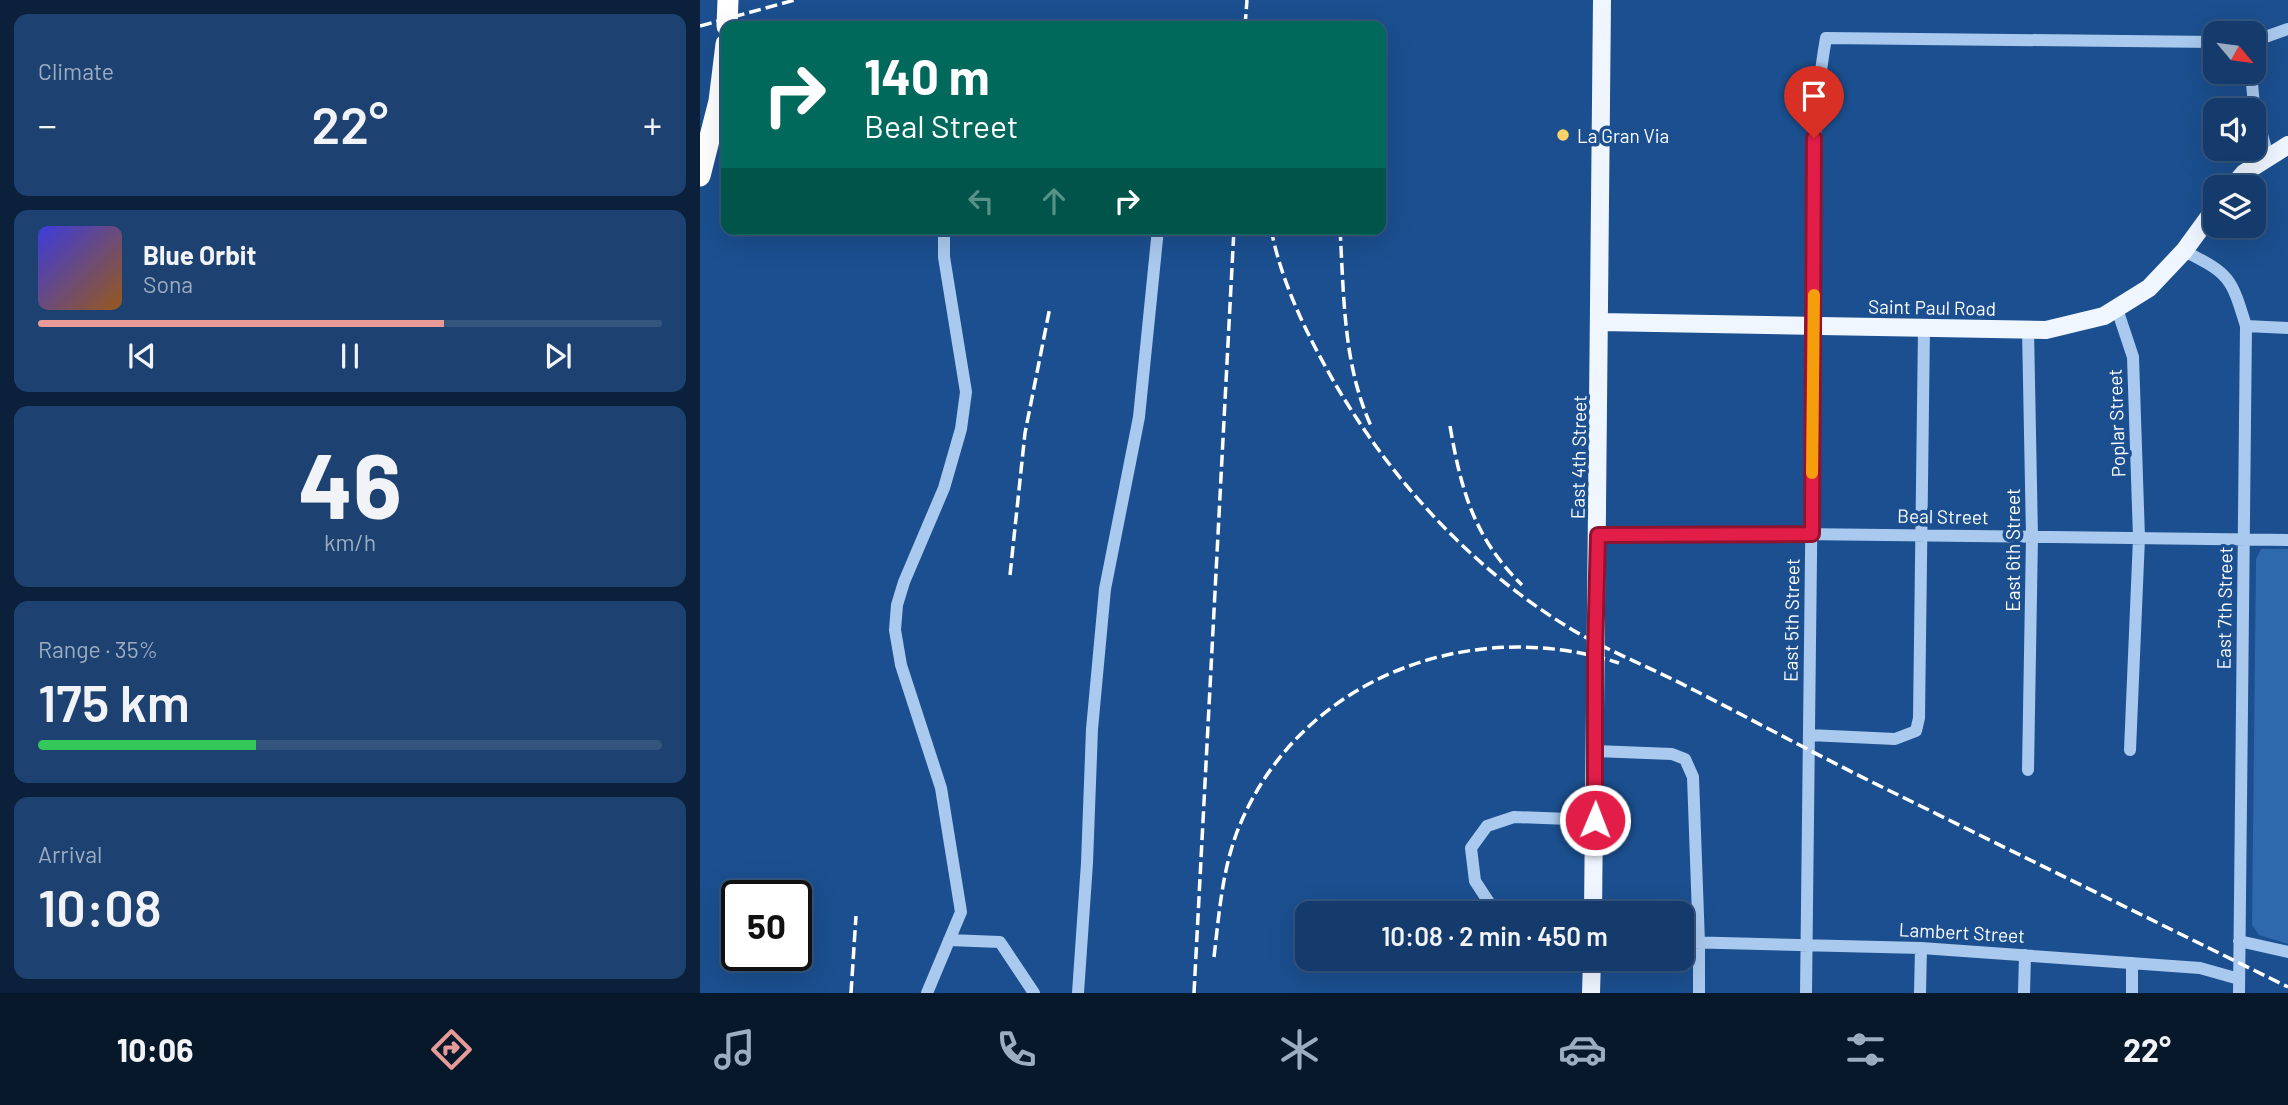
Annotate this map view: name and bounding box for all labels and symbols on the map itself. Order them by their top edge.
north arrow [2203,21,2266,84]
pin [1784,66,1844,138]
place label: La Gran Via [1577,124,1669,147]
marker: La Gran Via [1555,127,1571,143]
street label: Saint Paul Road [1868,294,1996,320]
street label: Poplar Street [2103,368,2129,478]
street label: East 4th Street [1565,395,1591,519]
street label: East 6th Street [2001,488,2024,612]
street label: Beal Street [1897,504,1989,528]
street label: East 7th Street [2211,546,2237,670]
street label: East 5th Street [1778,558,1804,682]
position arrow [1558,783,1632,857]
speed limit sign: 50 [721,880,812,971]
street label: Lambert Street [1898,917,2026,947]

